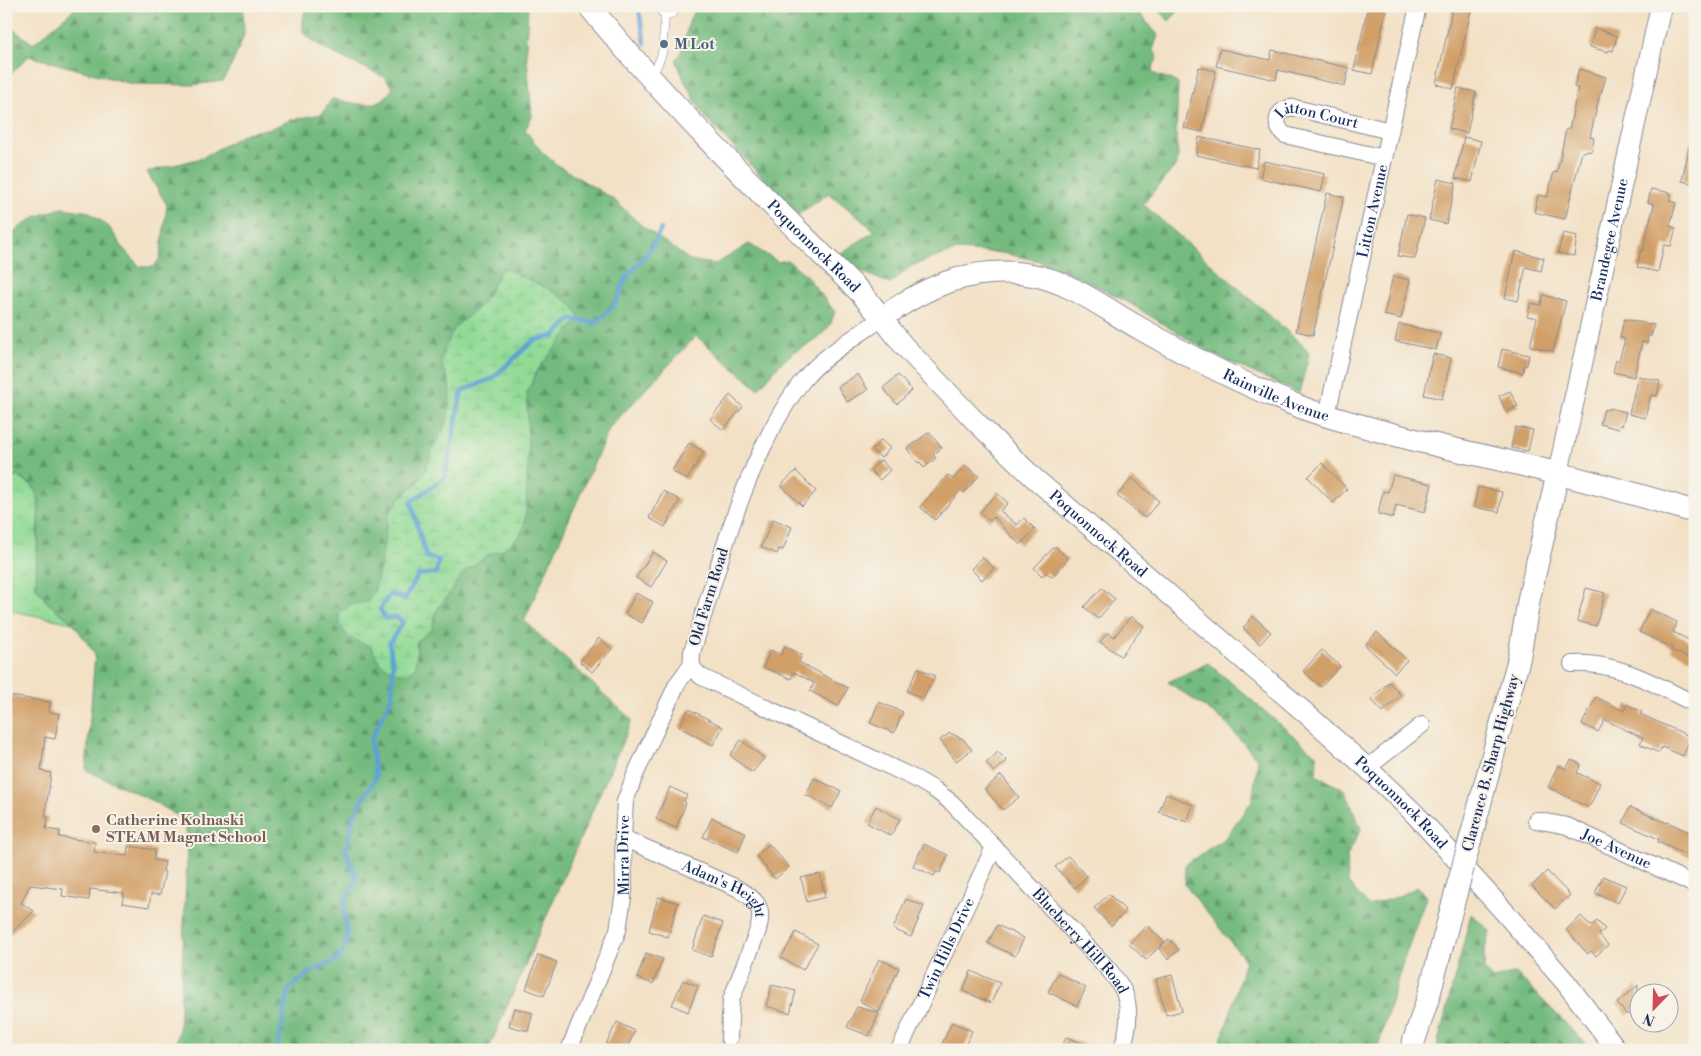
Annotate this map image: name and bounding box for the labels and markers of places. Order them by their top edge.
place label: M Lot [674,35,715,54]
marker: M Lot [658,38,670,50]
place label: Catherine Kolnaski STEAM Magnet School [106,811,267,847]
marker: Catherine Kolnaski STEAM Magnet School [90,823,102,835]

